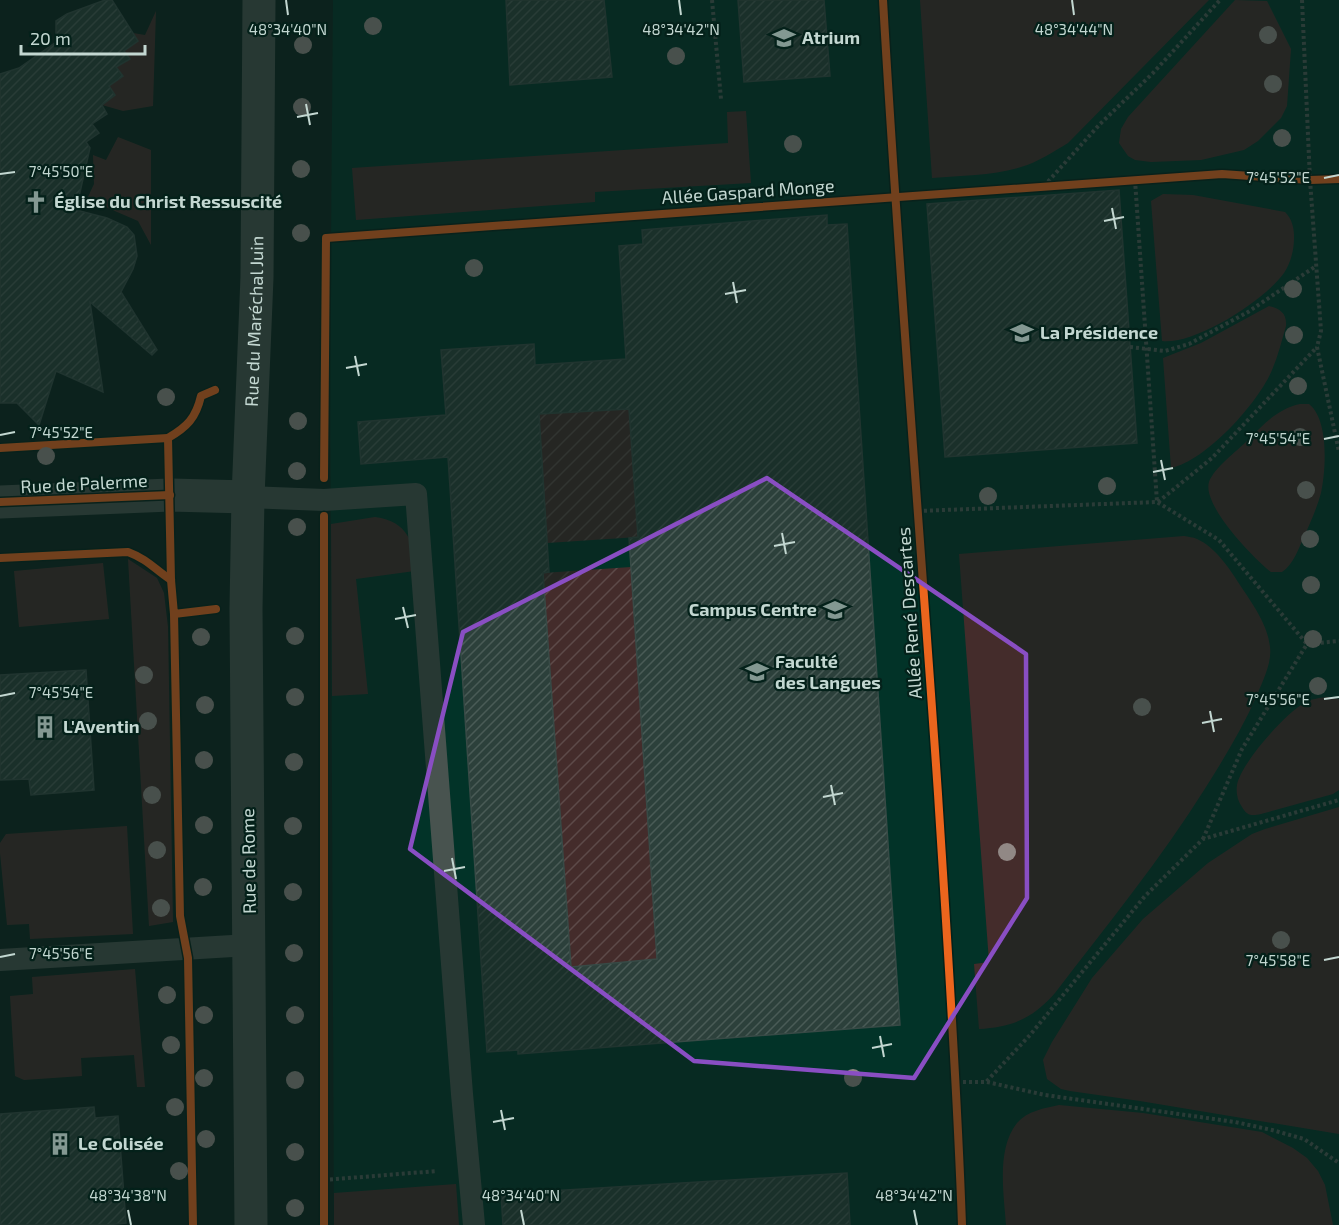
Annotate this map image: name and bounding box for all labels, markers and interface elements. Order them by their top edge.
scale bar [21,18,146,56]
text: 48°34'40"N [249,20,327,38]
text: 48°34'42"N [642,20,720,38]
text: 48°34'44"N [1035,20,1113,38]
school or university icon: Atrium [771,25,797,51]
place label: Atrium [802,26,860,48]
text: 20 m [30,27,71,49]
text: 7°45'50"E [29,162,93,180]
text: 7°45'52"E [1246,168,1310,186]
street label: Allée Gaspard Monge [661,174,835,208]
church icon: Église du Christ Ressuscité [23,189,49,215]
place label: Église du Christ Ressuscité [54,190,282,212]
street label: Rue du Maréchal Juin [240,236,267,407]
school or university icon: La Présidence [1009,320,1035,346]
place label: La Présidence [1040,321,1158,343]
text: 7°45'52"E [29,423,93,441]
text: 7°45'54"E [1246,429,1310,447]
street label: Rue de Palerme [20,469,148,497]
street label: Allée René Descartes [892,526,926,700]
school or university icon: Campus Centre [822,597,848,623]
place label: Campus Centre [689,598,817,620]
place label: Faculté des Langues [775,650,881,693]
school or university icon: Faculté des Langues [744,659,770,685]
text: 7°45'54"E [29,683,93,701]
text: 7°45'56"E [1246,690,1310,708]
building icon: L'Aventin [32,714,58,740]
place label: L'Aventin [63,715,140,737]
street label: Rue de Rome [236,808,260,914]
text: 7°45'56"E [29,944,93,962]
text: 7°45'58"E [1246,951,1310,969]
building icon: Le Colisée [47,1131,73,1157]
place label: Le Colisée [78,1132,164,1154]
text: 48°34'38"N [89,1186,167,1204]
text: 48°34'40"N [482,1186,560,1204]
text: 48°34'42"N [875,1186,953,1204]

